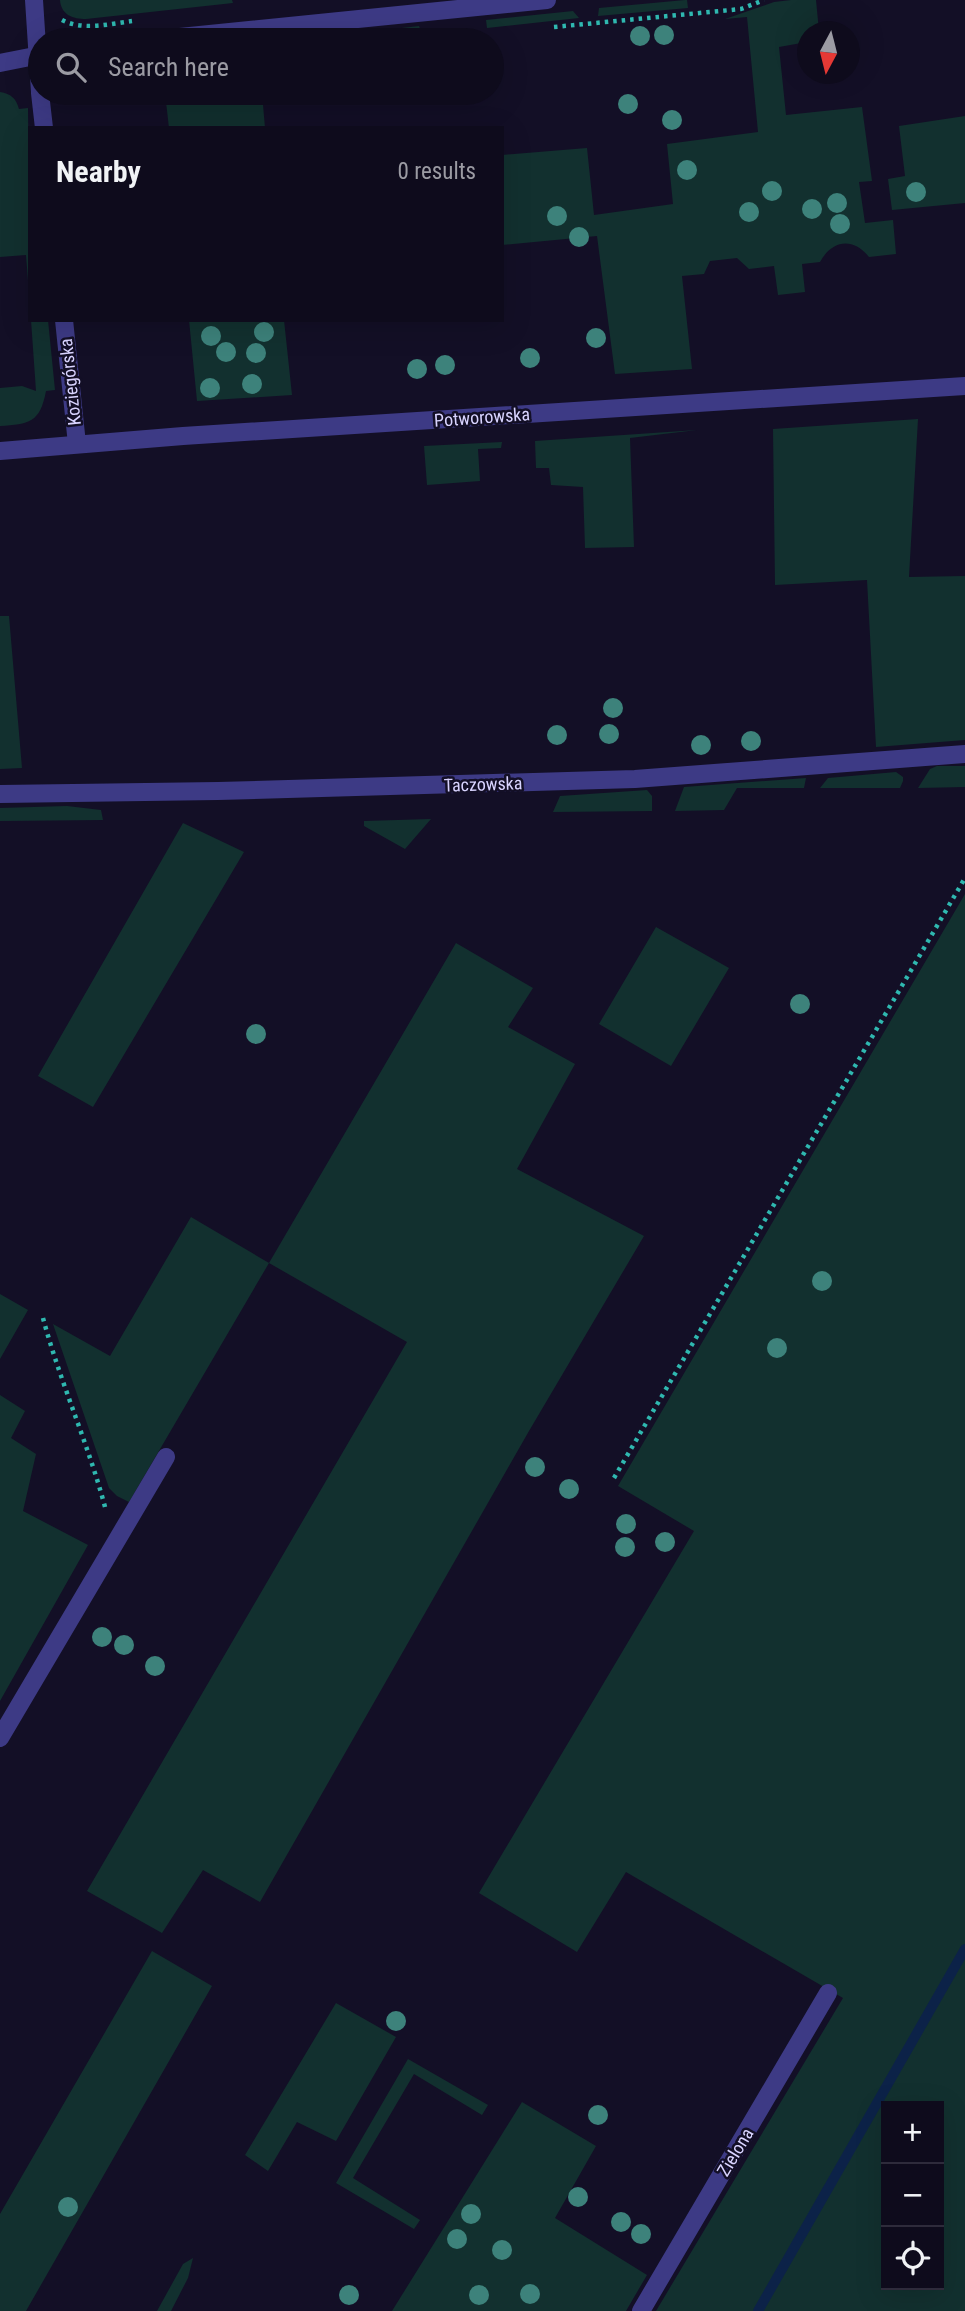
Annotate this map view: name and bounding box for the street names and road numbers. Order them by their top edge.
street label: Koziegórska [55,337,85,427]
street label: Potworowska [433,403,531,431]
street label: Taczowska [443,772,523,796]
street label: Zielona [712,2124,758,2180]

